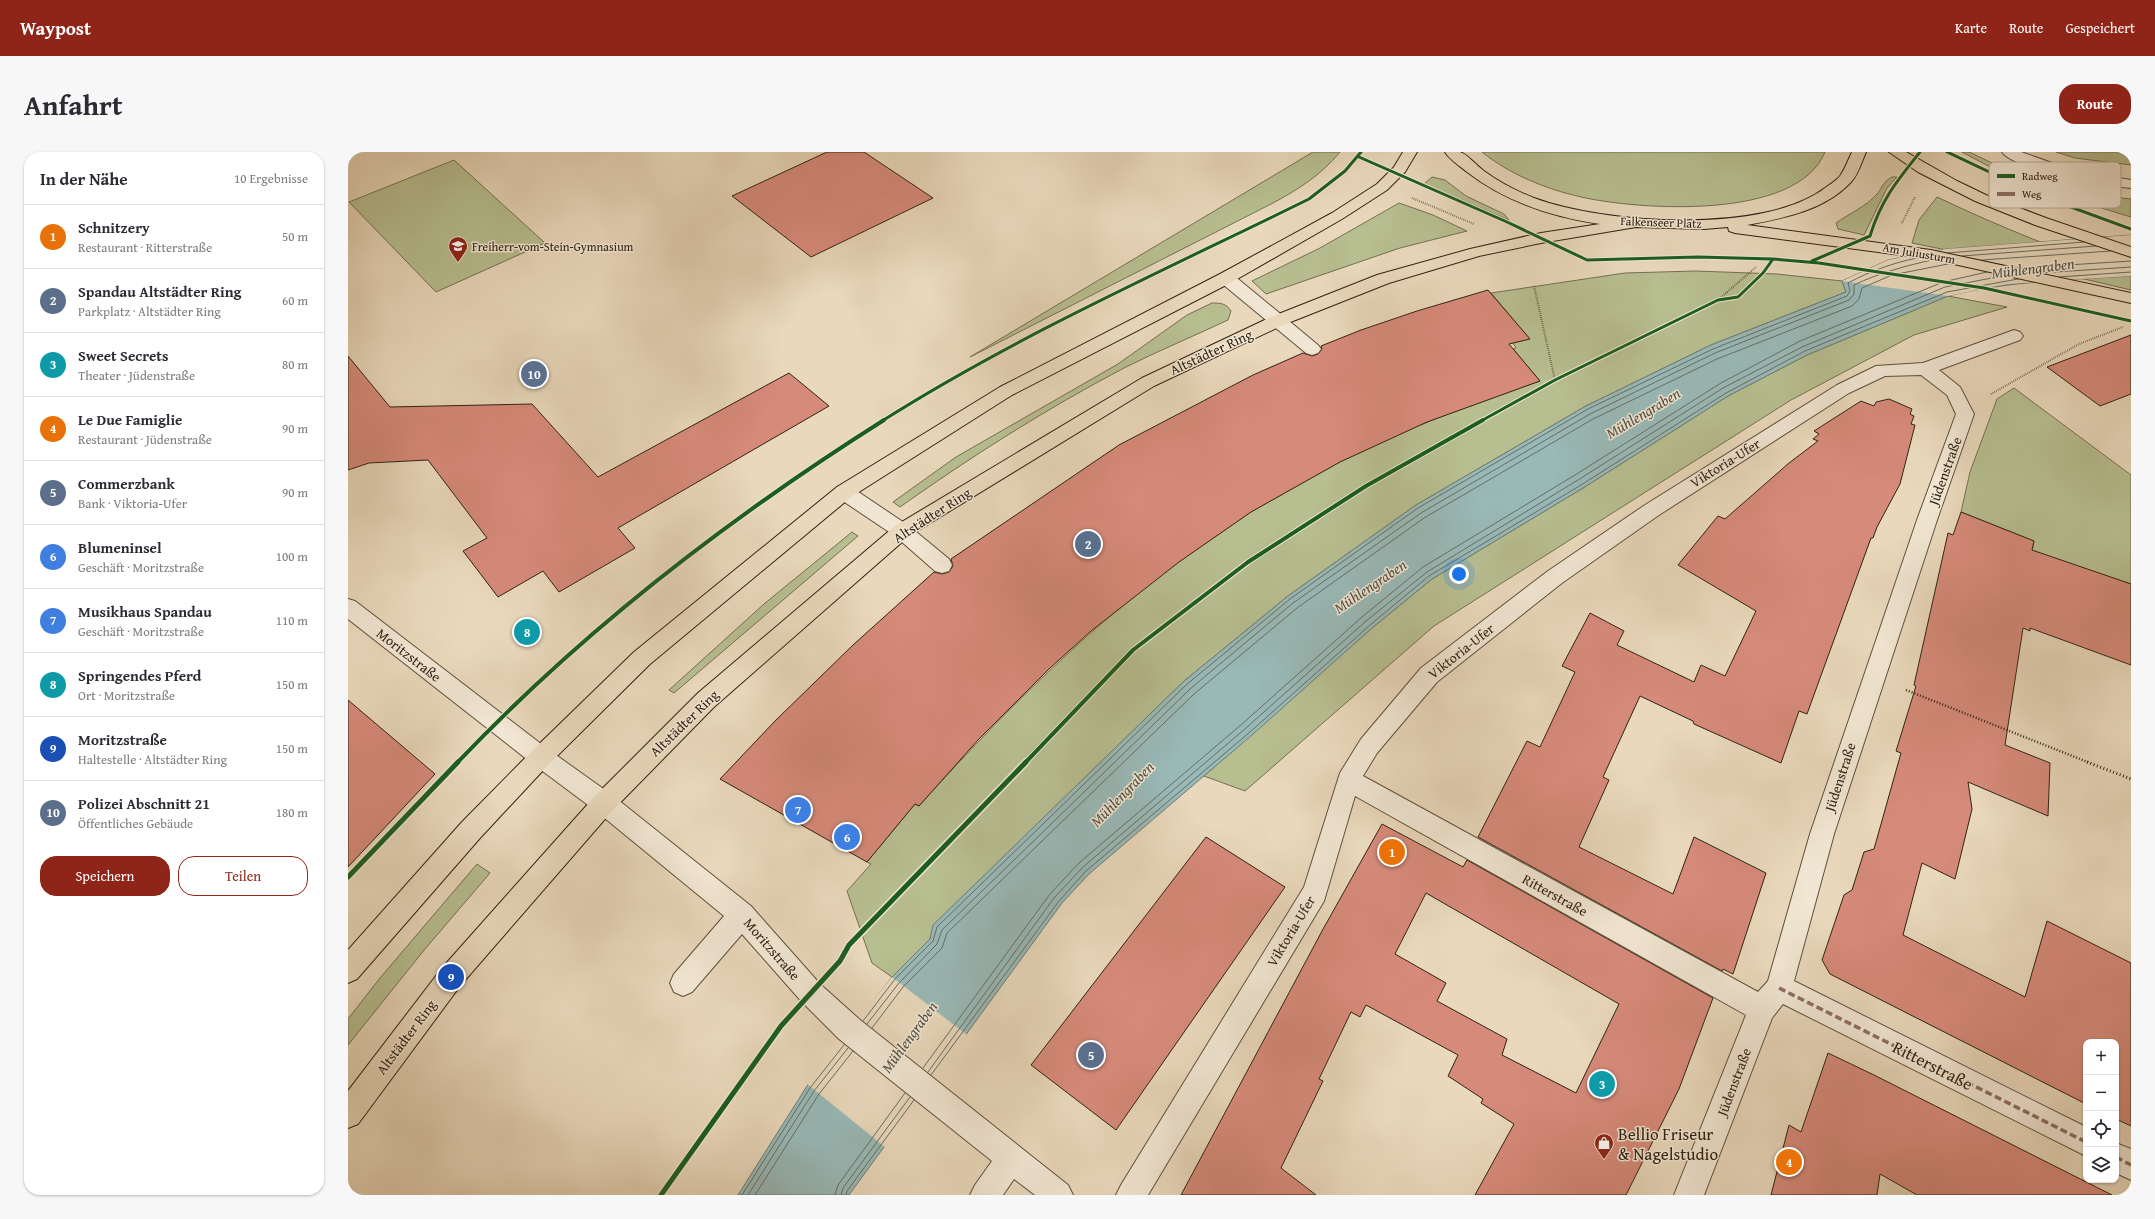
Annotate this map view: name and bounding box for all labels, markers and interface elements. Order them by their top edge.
text: Waypost [20,14,91,42]
text: Karte [1955,18,1987,38]
text: Route [2009,18,2043,38]
text: Gespeichert [2065,18,2135,38]
text: Anfahrt [24,84,123,125]
button: Route [2059,84,2131,124]
legend [1989,162,2121,208]
text: In der Nähe [40,166,128,191]
text: Radweg [2022,168,2058,184]
text: 10 Ergebnisse [234,169,308,188]
text: Weg [2022,186,2042,202]
street label: Falkenseer Platz [1620,212,1702,232]
text: Schnitzery [78,217,150,238]
text: 1 [50,227,56,246]
text: 50 m [282,227,308,246]
school or university icon: Freiherr-vom-Stein-Gymnasium [447,235,469,263]
text: Restaurant · Ritterstraße [78,238,212,257]
place label: Freiherr-vom-Stein-Gymnasium [472,238,634,255]
street label: Am Juliusturm [1881,238,1957,268]
water label: Mühlengraben [1990,252,2076,284]
text: Spandau Altstädter Ring [78,281,241,302]
text: 2 [50,291,56,310]
text: 60 m [282,291,308,310]
text: Parkplatz · Altstädter Ring [78,302,221,321]
street label: Altstädter Ring [1166,324,1256,380]
text: Sweet Secrets [78,345,168,366]
text: 3 [50,355,56,374]
text: 80 m [282,355,308,374]
pin: 10 [521,359,547,389]
text: Theater · Jüdenstraße [78,366,195,385]
water label: Mühlengraben [1602,382,1685,444]
text: Le Due Famiglie [78,409,182,430]
text: 4 [50,419,56,438]
text: 90 m [282,419,308,438]
text: Restaurant · Jüdenstraße [78,430,212,449]
street label: Viktoria-Ufer [1686,433,1764,493]
street label: Jüdenstraße [1923,434,1967,510]
text: Commerzbank [78,473,175,494]
street label: Altstädter Ring [889,482,975,548]
text: 5 [50,483,56,502]
text: 90 m [282,483,308,502]
text: Bank · Viktoria-Ufer [78,494,187,513]
pin: 2 [1075,529,1101,559]
text: Blumeninsel [78,537,162,558]
text: 6 [50,547,56,566]
text: 100 m [276,547,308,566]
water label: Mühlengraben [1330,554,1411,618]
text: Geschäft · Moritzstraße [78,558,204,577]
your location [1449,564,1469,584]
text: Musikhaus Spandau [78,601,212,622]
text: 7 [50,611,56,630]
text: 110 m [276,611,308,630]
pin: 8 [514,617,540,647]
street label: Viktoria-Ufer [1424,619,1499,683]
text: Geschäft · Moritzstraße [78,622,204,641]
street label: Moritzstraße [373,623,446,687]
text: Springendes Pferd [78,665,201,686]
text: 8 [50,675,56,694]
text: 150 m [276,675,308,694]
street label: Altstädter Ring [645,685,723,761]
text: Ort · Moritzstraße [78,686,175,705]
text: Moritzstraße [78,729,167,750]
text: 9 [50,739,56,758]
text: 150 m [276,739,308,758]
street label: Jüdenstraße [1819,740,1861,816]
text: Haltestelle · Altstädter Ring [78,750,227,769]
water label: Mühlengraben [1085,756,1159,831]
text: Polizei Abschnitt 21 [78,793,210,814]
pin: 7 [785,795,811,825]
text: 10 [46,803,60,822]
text: 180 m [276,803,308,822]
text: Öffentliches Gebäude [78,814,193,833]
pin: 6 [834,822,860,852]
pin: 1 [1379,837,1405,867]
button: Speichern [40,856,170,896]
button: Teilen [178,856,308,896]
street label: Ritterstraße [1519,869,1592,921]
street label: Viktoria-Ufer [1262,892,1320,970]
street label: Moritzstraße [739,913,805,985]
pin: 9 [438,962,464,992]
street label: Altstädter Ring [371,995,441,1079]
water label: Mühlengraben [876,997,942,1077]
street label: Ritterstraße [1889,1034,1978,1096]
map controls [2083,1039,2119,1183]
button: + [2083,1039,2119,1075]
pin: 5 [1078,1040,1104,1070]
street label: Jüdenstraße [1711,1045,1756,1121]
pin: 3 [1589,1069,1615,1099]
button: − [2083,1075,2119,1111]
button: locate [2083,1111,2119,1147]
place label: Bellio Friseur & Nagelstudio [1618,1121,1718,1166]
shop icon: Bellio Friseur & Nagelstudio [1593,1132,1615,1160]
pin: 4 [1776,1147,1802,1177]
button: layers [2083,1147,2119,1183]

